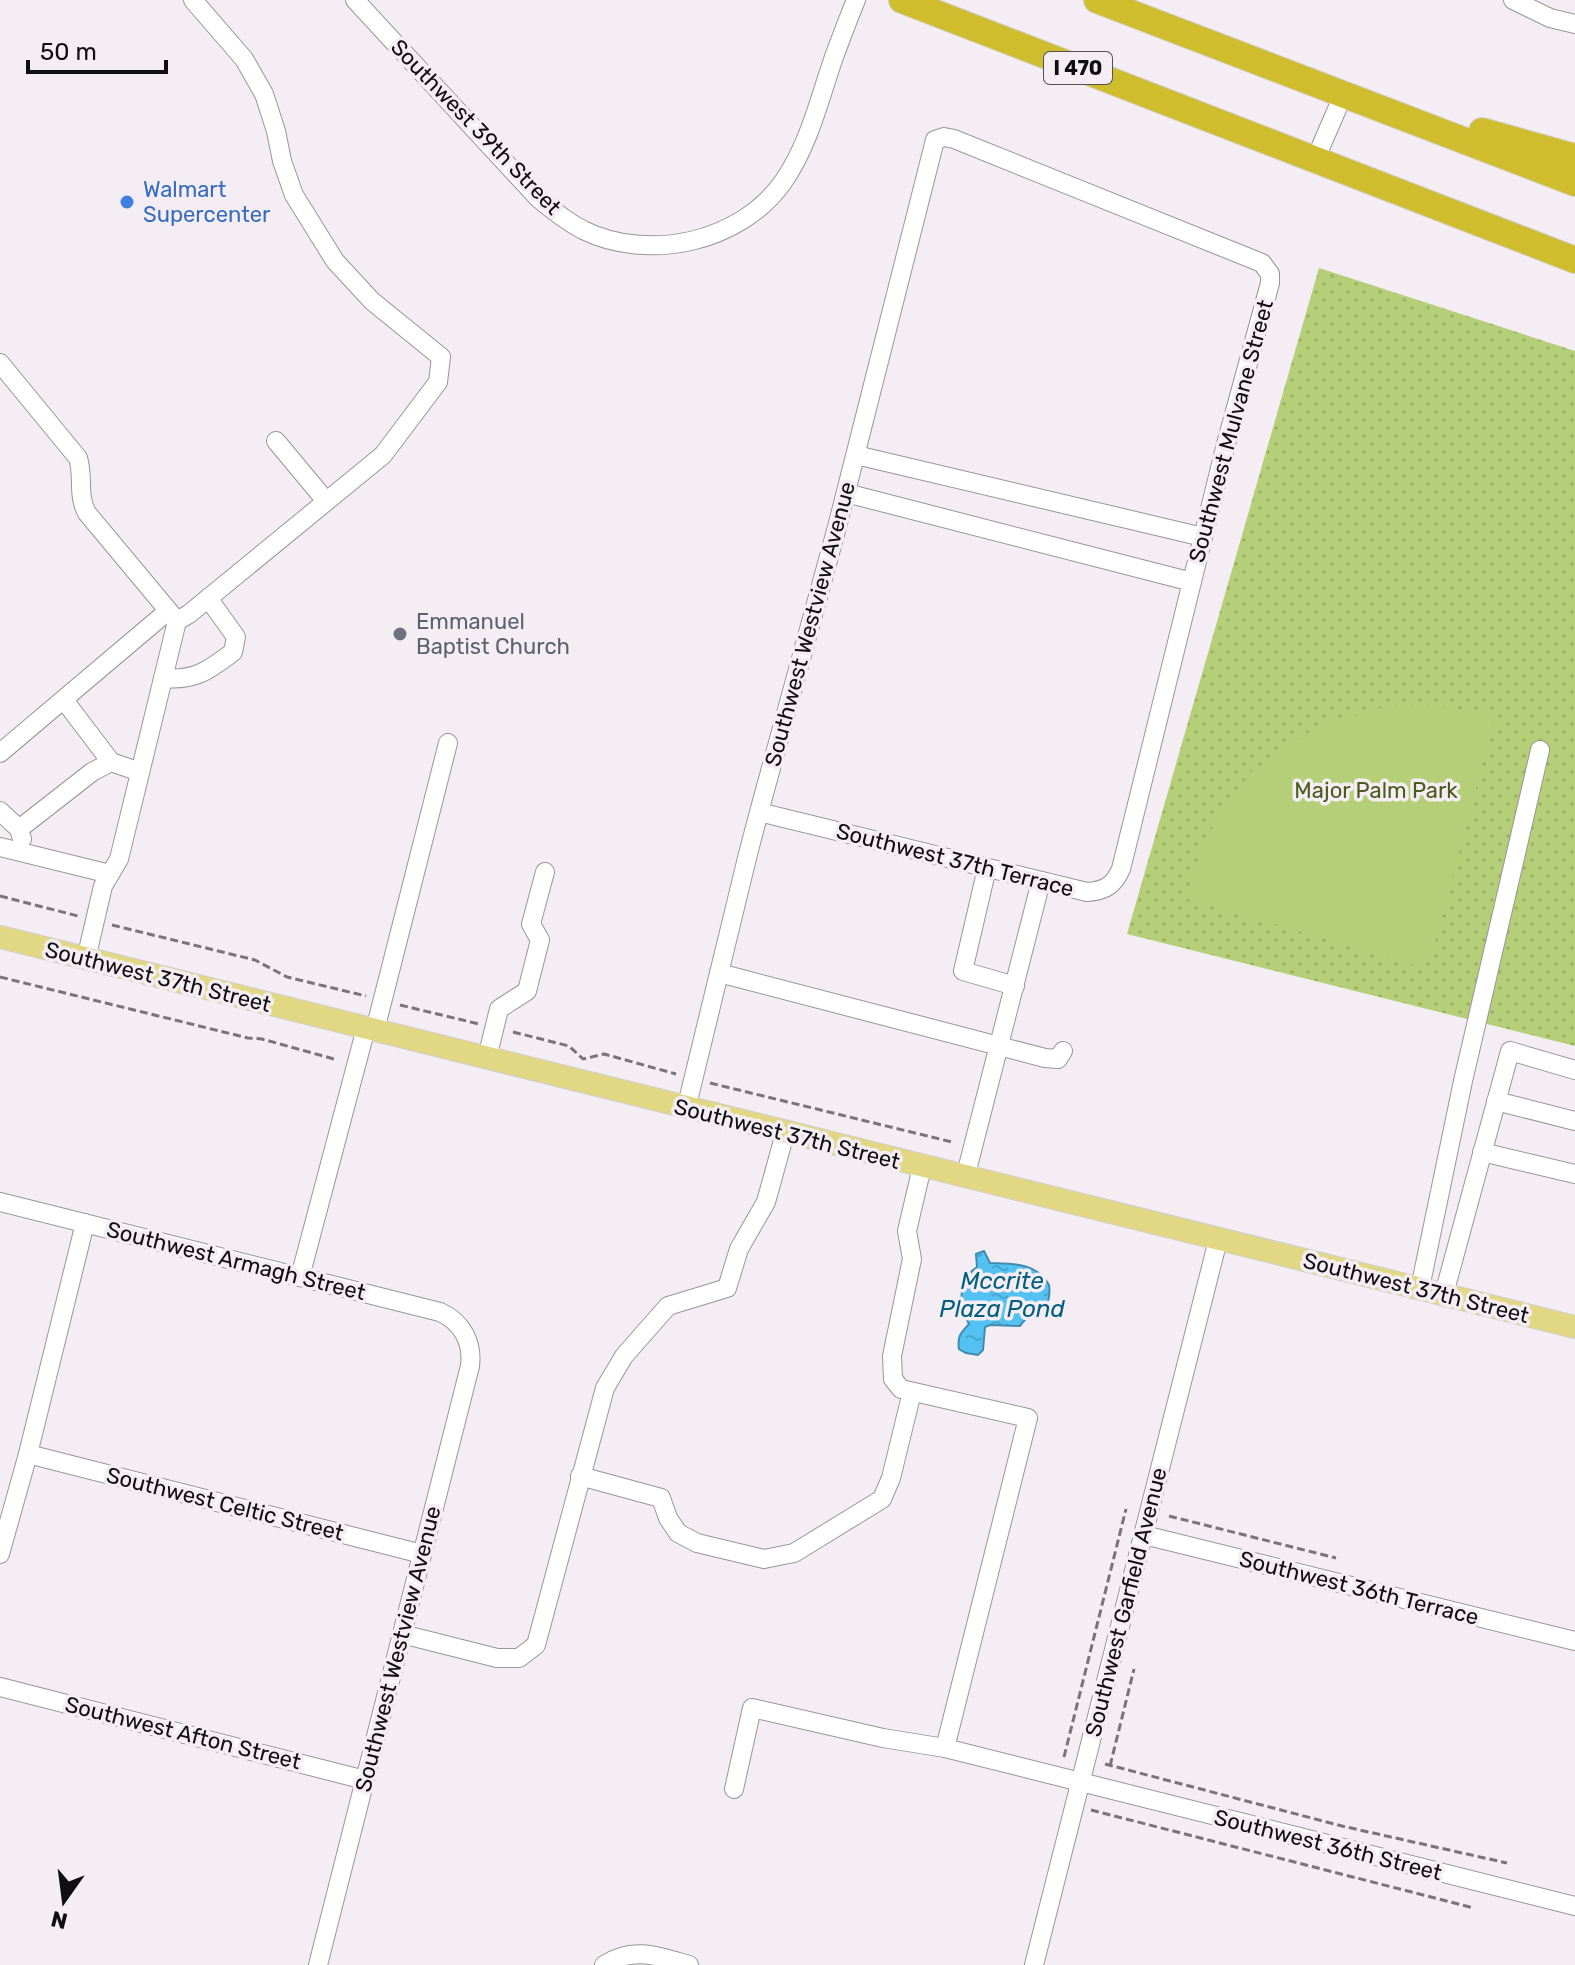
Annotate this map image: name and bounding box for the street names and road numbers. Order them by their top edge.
street label: Southwest 39th Street [385,34,567,221]
road number: I 470 [1044,52,1112,84]
street label: Southwest Mulvane Street [1183,296,1279,565]
street label: Southwest Westview Avenue [759,479,861,769]
street label: Southwest 37th Terrace [833,817,1077,903]
street label: Southwest 37th Street [42,936,274,1018]
street label: Southwest 37th Street [671,1093,903,1175]
street label: Southwest Armagh Street [104,1216,369,1306]
street label: Southwest 37th Street [1300,1247,1532,1329]
street label: Southwest Celtic Street [104,1461,347,1547]
street label: Southwest Garfield Avenue [1079,1465,1173,1739]
street label: Southwest Westview Avenue [349,1503,447,1795]
street label: Southwest 36th Terrace [1237,1545,1481,1631]
street label: Southwest Afton Street [62,1691,304,1775]
street label: Southwest 36th Street [1211,1804,1445,1886]

